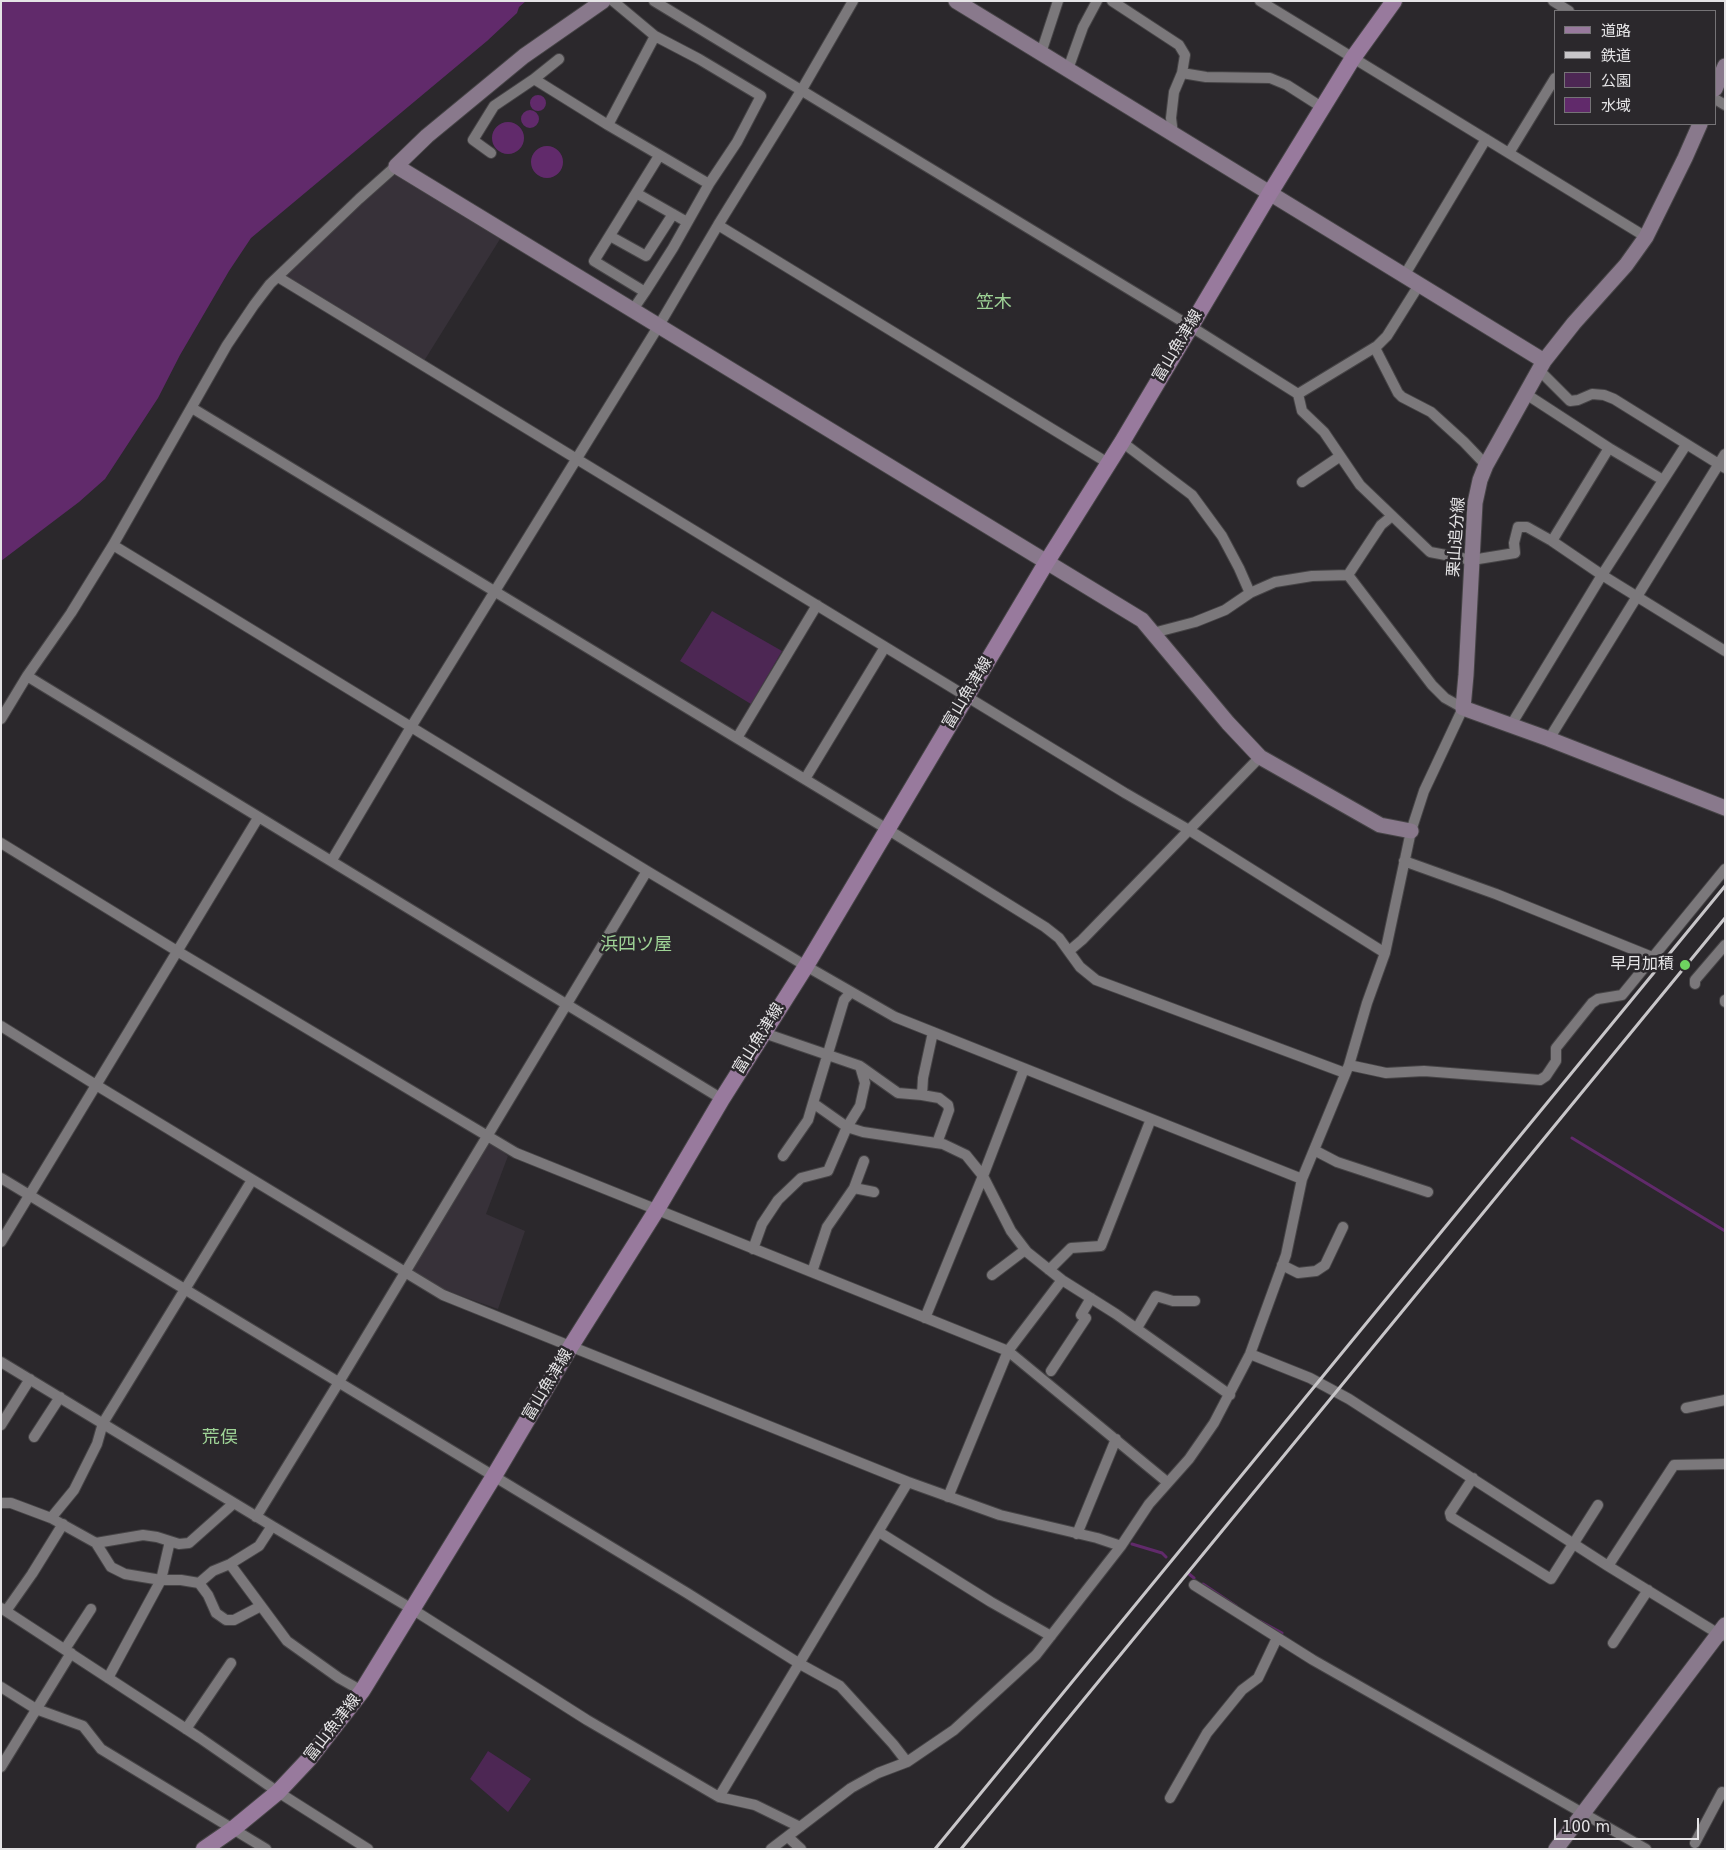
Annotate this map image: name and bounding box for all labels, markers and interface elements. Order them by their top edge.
legend [1554,10,1716,125]
text: 道路 [1601,22,1631,40]
text: 鉄道 [1601,47,1631,65]
text: 公園 [1601,72,1631,90]
text: 水域 [1601,97,1631,115]
district label: 笠木 [976,292,1012,314]
street label: 富山魚津線 [1149,307,1207,385]
street label: 栗山追分線 [1445,496,1469,578]
street label: 富山魚津線 [939,654,997,732]
district label: 浜四ツ屋 [600,934,672,956]
place label: 早月加積 [1610,955,1674,975]
marker: 早月加積 [1678,958,1692,972]
street label: 富山魚津線 [730,1000,788,1078]
street label: 富山魚津線 [519,1346,577,1424]
district label: 荒俣 [202,1427,238,1449]
street label: 富山魚津線 [301,1691,365,1765]
scale bar [1556,1808,1701,1840]
text: 100 m [1562,1818,1610,1836]

